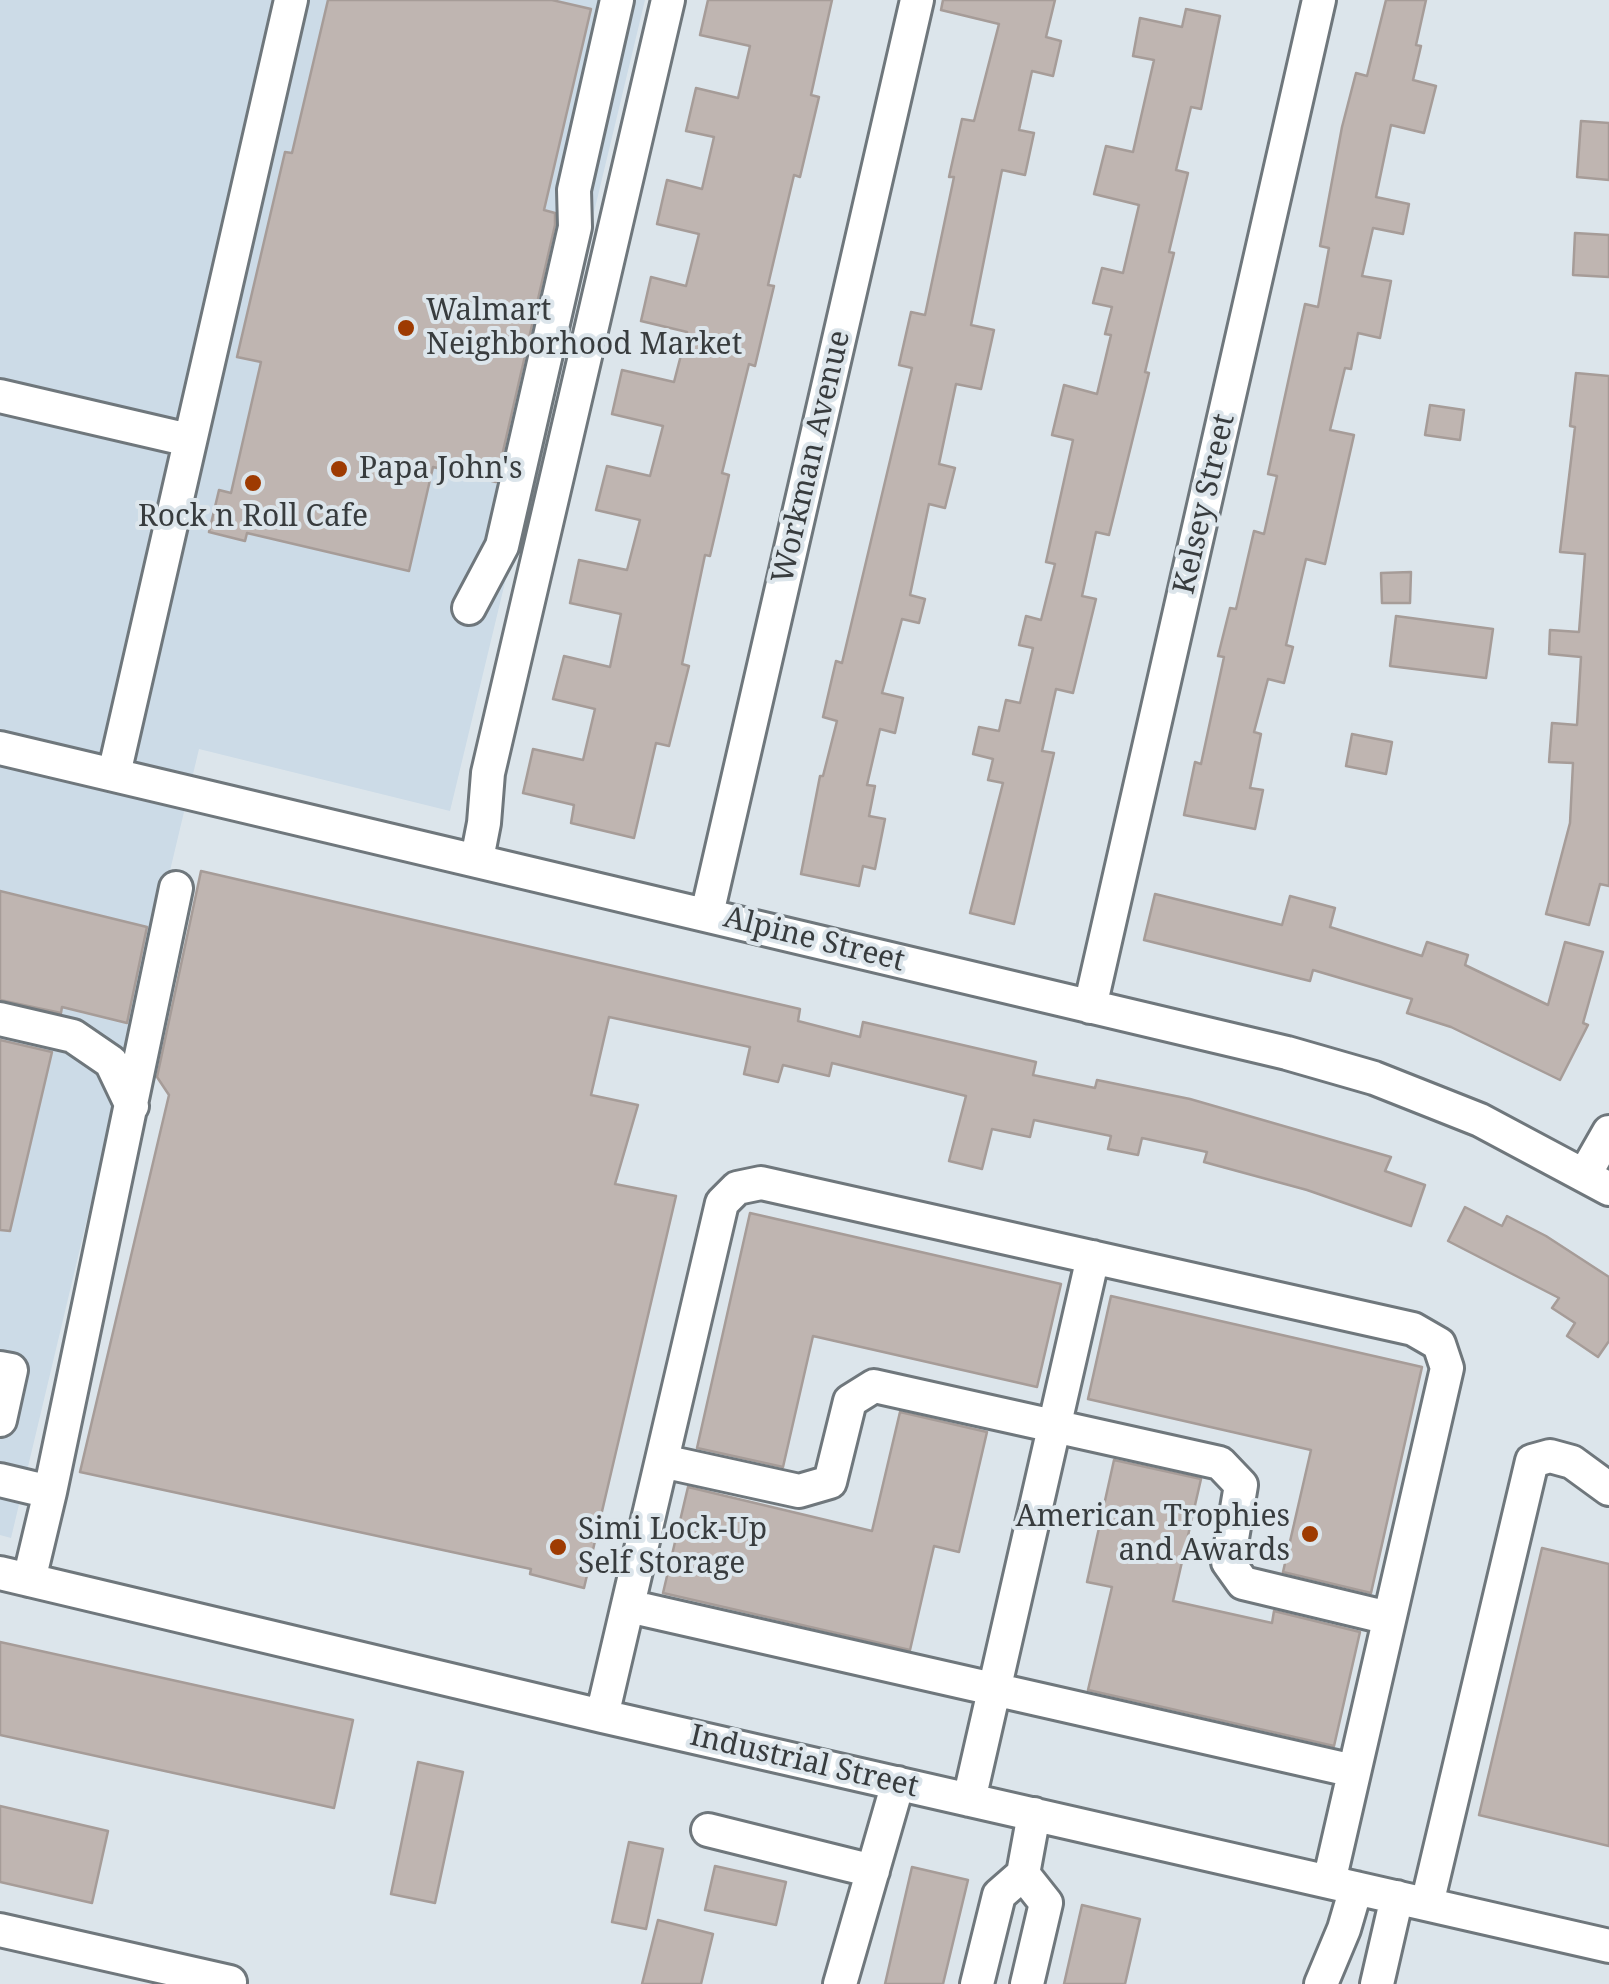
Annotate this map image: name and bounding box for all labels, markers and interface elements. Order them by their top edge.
place label: Walmart Neighborhood Market [426,293,742,364]
marker: Walmart Neighborhood Market [395,317,417,339]
street label: Workman Avenue [765,327,859,587]
street label: Kelsey Street [1167,410,1243,598]
place label: Papa John's [359,451,522,487]
marker: Papa John's [328,458,350,480]
marker: Rock n Roll Cafe [242,472,264,494]
place label: Rock n Roll Cafe [138,499,368,535]
street label: Alpine Street [720,900,908,980]
place label: American Trophies and Awards [1015,1499,1290,1570]
place label: Simi Lock-Up Self Storage [578,1512,767,1582]
marker: American Trophies and Awards [1299,1523,1321,1545]
marker: Simi Lock-Up Self Storage [547,1536,569,1558]
street label: Industrial Street [686,1718,922,1806]

